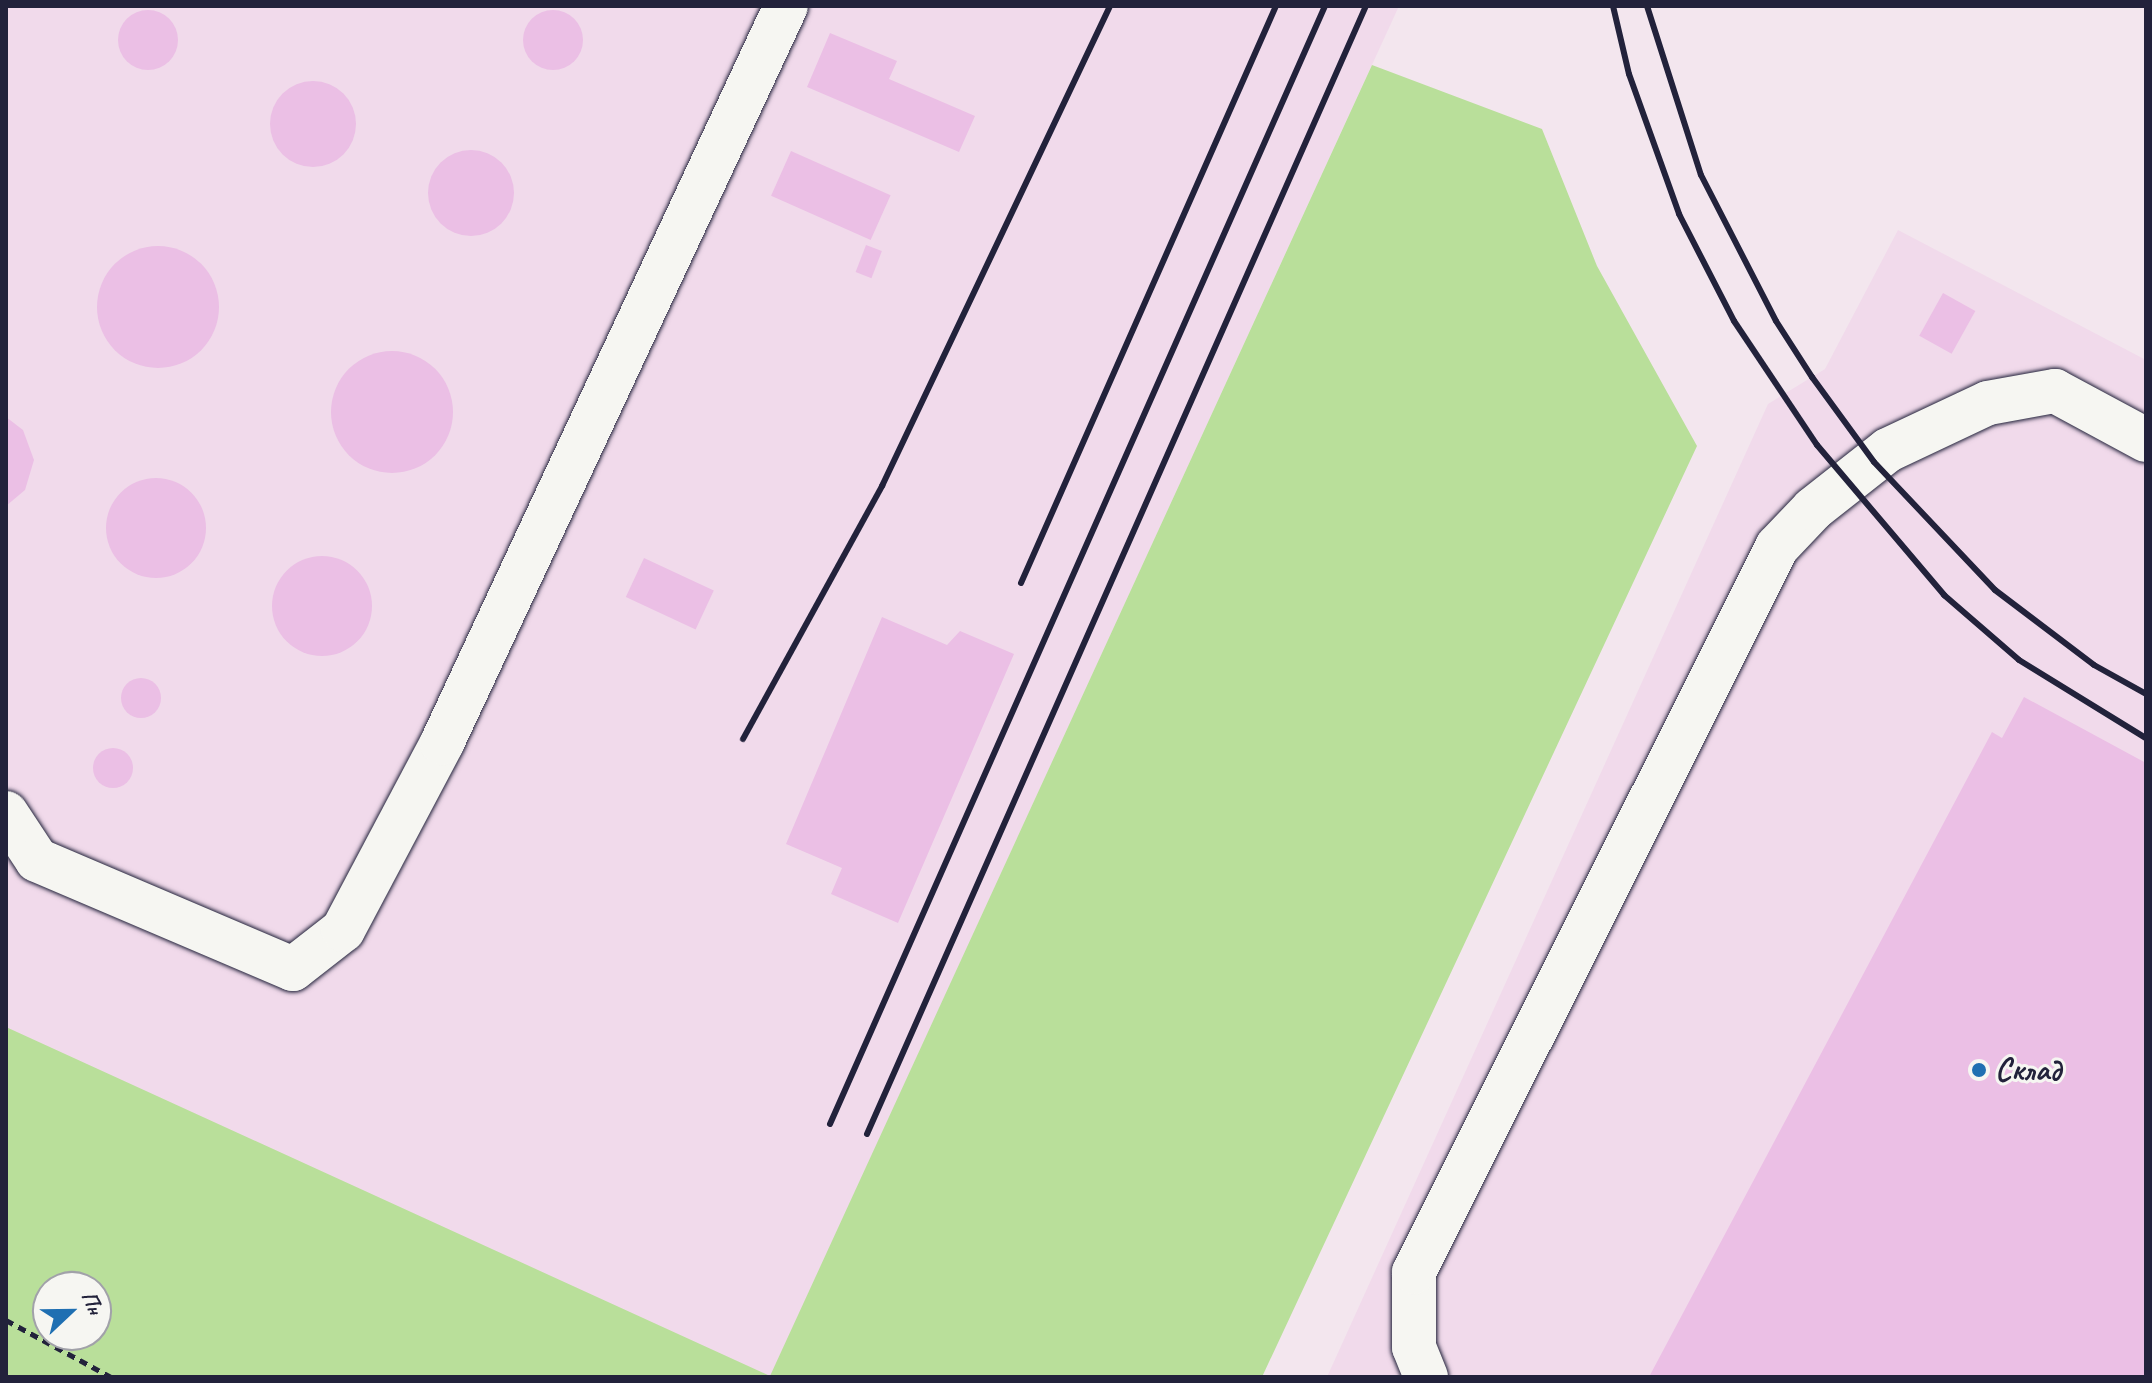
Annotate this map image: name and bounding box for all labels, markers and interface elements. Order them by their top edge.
place label: Склад [1995,1051,2061,1089]
marker: Склад [1970,1061,1988,1079]
north arrow [32,1271,112,1351]
text: Пн [75,1287,110,1319]

